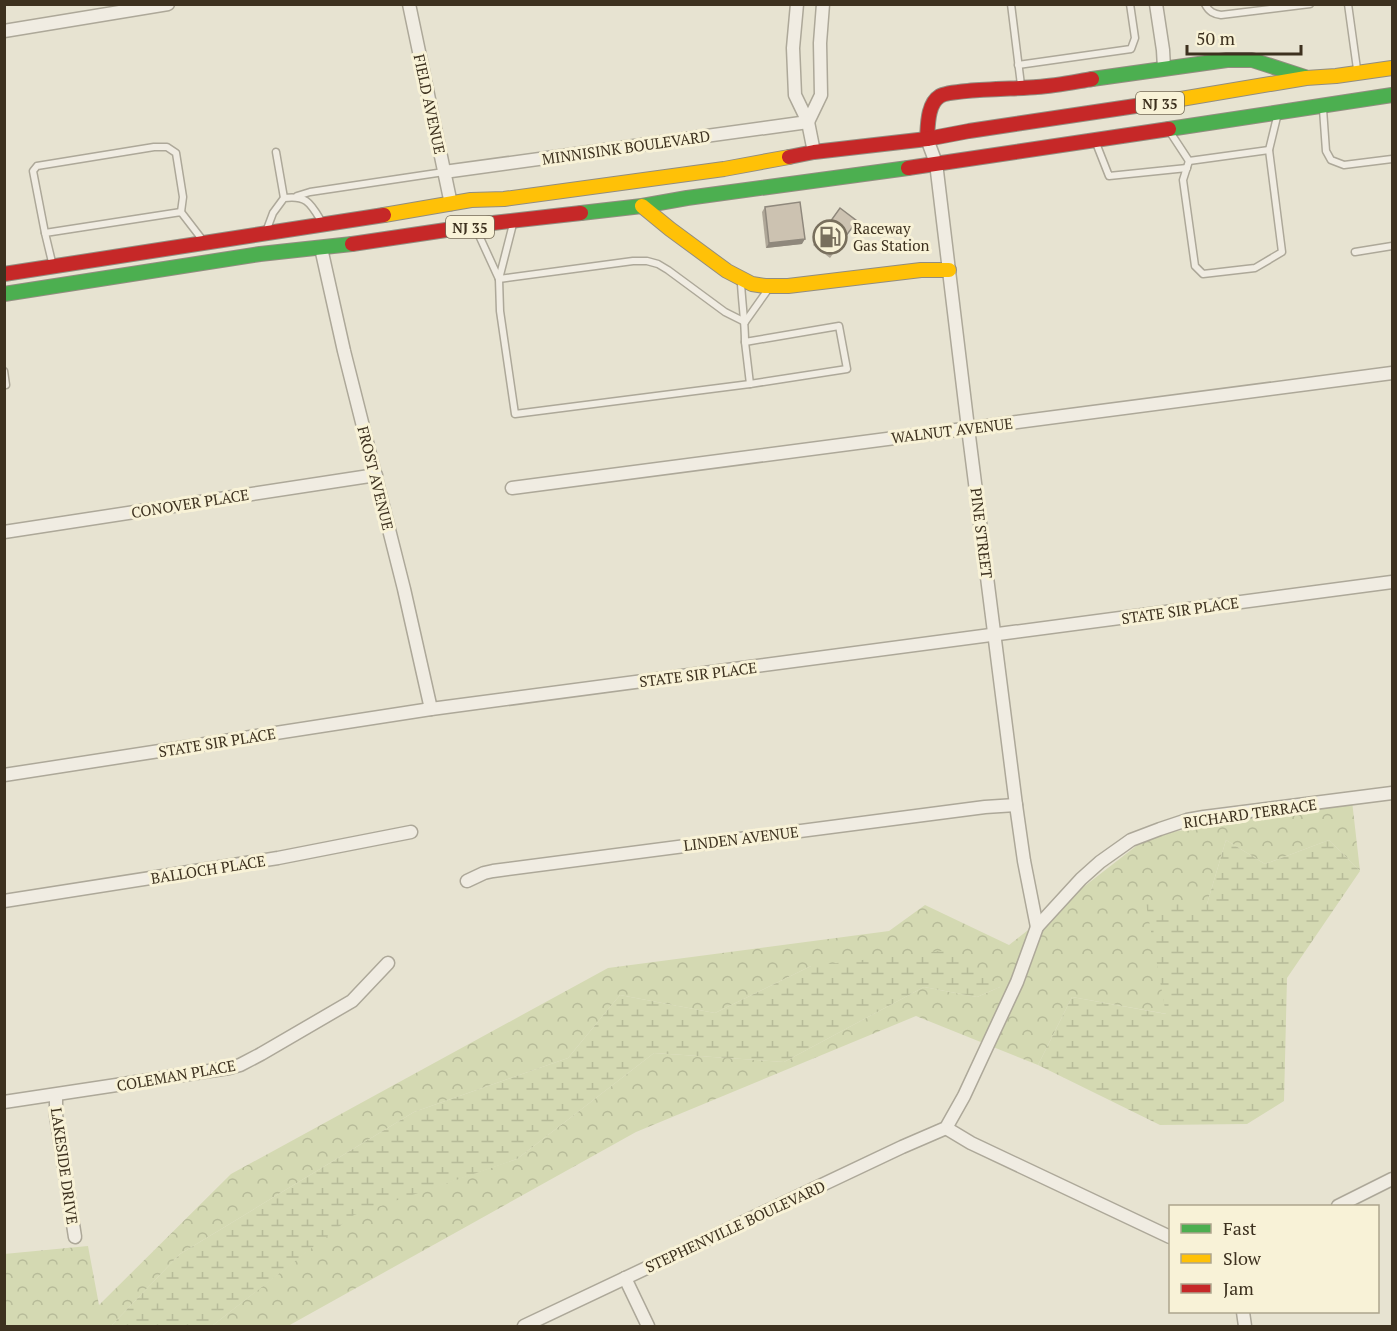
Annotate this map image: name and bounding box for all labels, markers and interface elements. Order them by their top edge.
scale bar [1187,18,1301,56]
text: 50 m [1196,26,1236,50]
street label: FIELD AVENUE [410,52,450,156]
road number: NJ 35 [1136,92,1184,114]
street label: MINNISINK BOULEVARD [541,125,711,169]
road number: NJ 35 [446,216,494,238]
place label: Raceway Gas Station [853,218,930,255]
fuel station icon: Raceway Gas Station [812,219,848,255]
street label: WALNUT AVENUE [890,413,1014,447]
street label: FROST AVENUE [353,424,399,532]
street label: CONOVER PLACE [130,484,250,522]
street label: PINE STREET [967,487,997,579]
street label: STATE SIR PLACE [1120,592,1240,628]
street label: STATE SIR PLACE [638,657,758,691]
street label: STATE SIR PLACE [157,723,277,761]
street label: RICHARD TERRACE [1182,794,1318,832]
street label: LINDEN AVENUE [682,821,800,855]
street label: BALLOCH PLACE [149,850,267,888]
street label: COLEMAN PLACE [115,1055,237,1095]
street label: LAKESIDE DRIVE [47,1106,83,1226]
street label: STEPHENVILLE BOULEVARD [642,1175,828,1277]
legend [1169,1205,1379,1313]
text: Fast [1223,1216,1257,1240]
text: Slow [1223,1246,1262,1270]
text: Jam [1223,1276,1254,1300]

